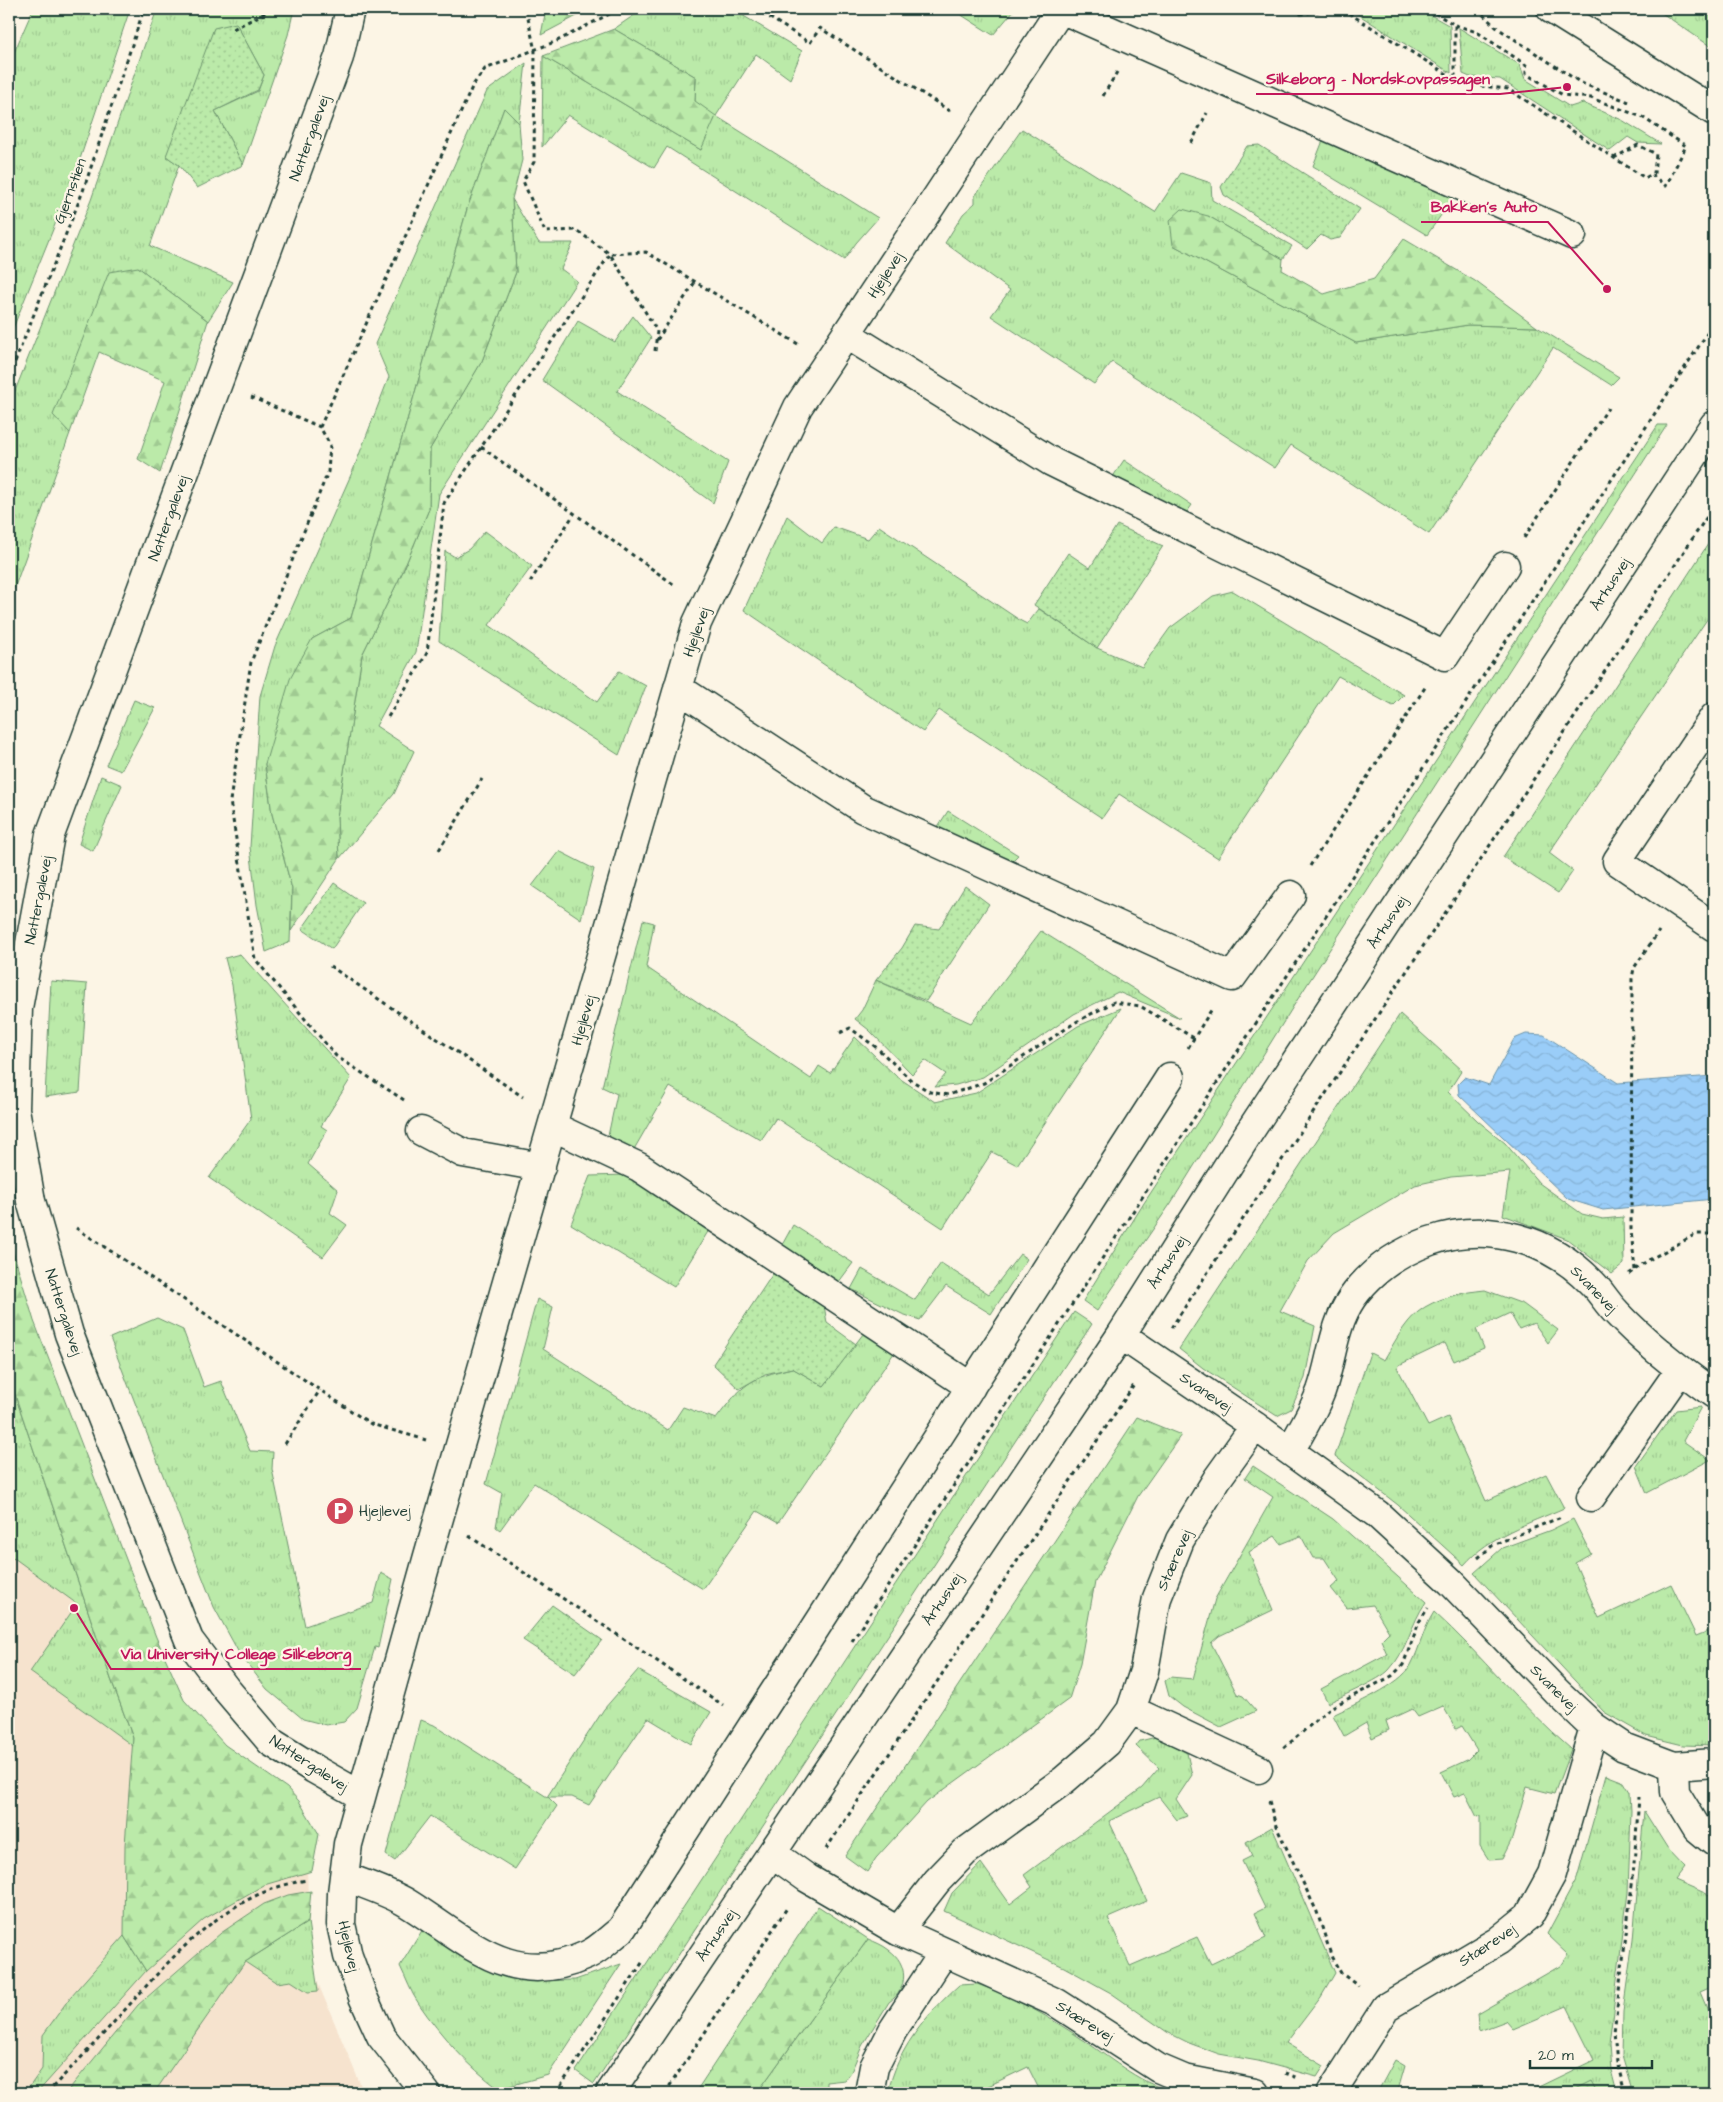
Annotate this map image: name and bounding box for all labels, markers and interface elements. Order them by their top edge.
callout: Silkeborg - Nordskovpassagen [1256,63,1500,94]
text: Silkeborg - Nordskovpassagen [1265,68,1490,92]
street label: Nattergalevej [284,92,336,184]
street label: Gjernstien [49,155,92,227]
callout: Bakken's Auto [1421,191,1548,222]
text: Bakken's Auto [1431,196,1538,218]
street label: Hjejlevej [863,248,908,303]
street label: Nattergalevej [143,472,195,564]
street label: Århusvej [1586,554,1635,615]
street label: Hjejlevej [678,604,715,660]
street label: Nattergalevej [20,854,58,946]
street label: Århusvej [1363,892,1412,953]
street label: Hjejlevej [566,992,601,1048]
street label: Århusvej [1143,1231,1192,1293]
street label: Svanevej [1566,1261,1622,1318]
street label: Nattergalevej [39,1266,88,1359]
street label: Svanevej [1175,1367,1236,1418]
parking icon: Hjejlevej [325,1496,355,1526]
place label: Hjejlevej [359,1501,411,1522]
street label: Stærevej [1152,1526,1197,1594]
street label: Århusvej [917,1569,968,1630]
callout: Via University College Silkeborg [111,1638,361,1669]
text: Via University College Silkeborg [120,1643,352,1667]
street label: Svanevej [1525,1660,1582,1717]
street label: Nattergalevej [265,1730,352,1798]
street label: Århusvej [691,1905,742,1966]
street label: Hjejlevej [332,1919,365,1974]
street label: Stærevej [1454,1919,1520,1972]
street label: Stærevej [1052,1995,1118,2048]
scale bar [1530,2037,1653,2069]
text: 20 m [1538,2045,1574,2066]

